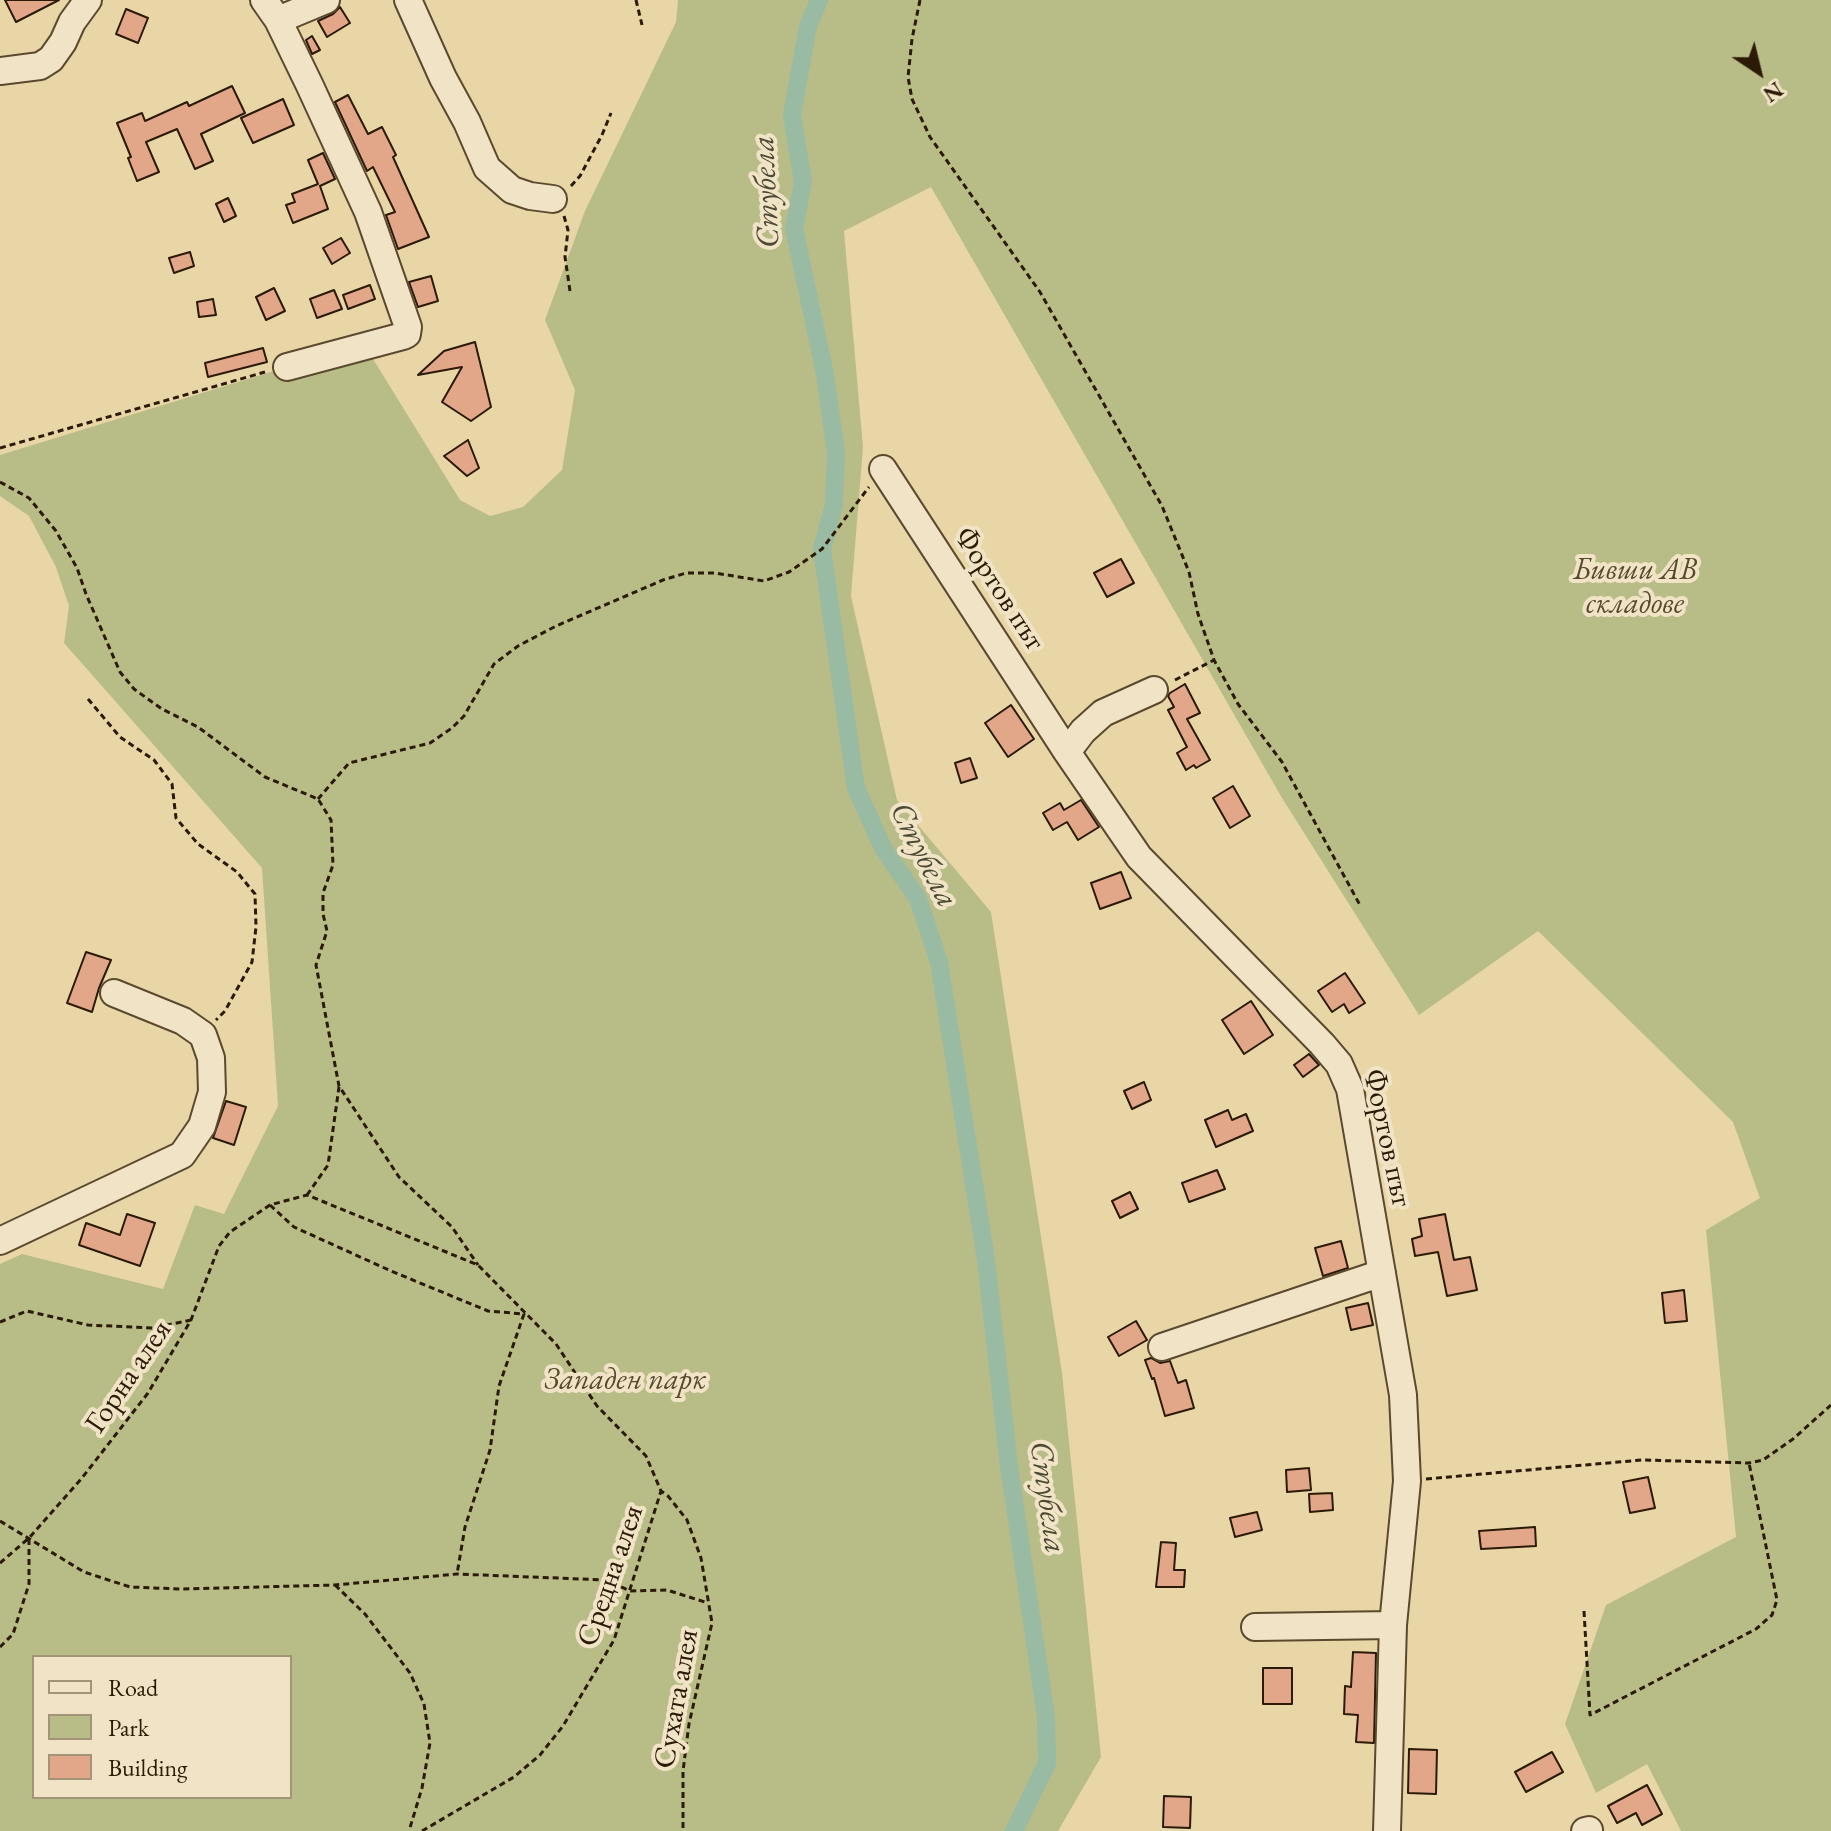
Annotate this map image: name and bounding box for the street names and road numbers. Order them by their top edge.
street label: Фортов път [946,521,1052,657]
street label: Фортов път [1355,1066,1419,1210]
street label: Горна алея [78,1314,180,1440]
street label: Средна алея [570,1500,652,1652]
street label: Сухата алея [647,1627,707,1771]

